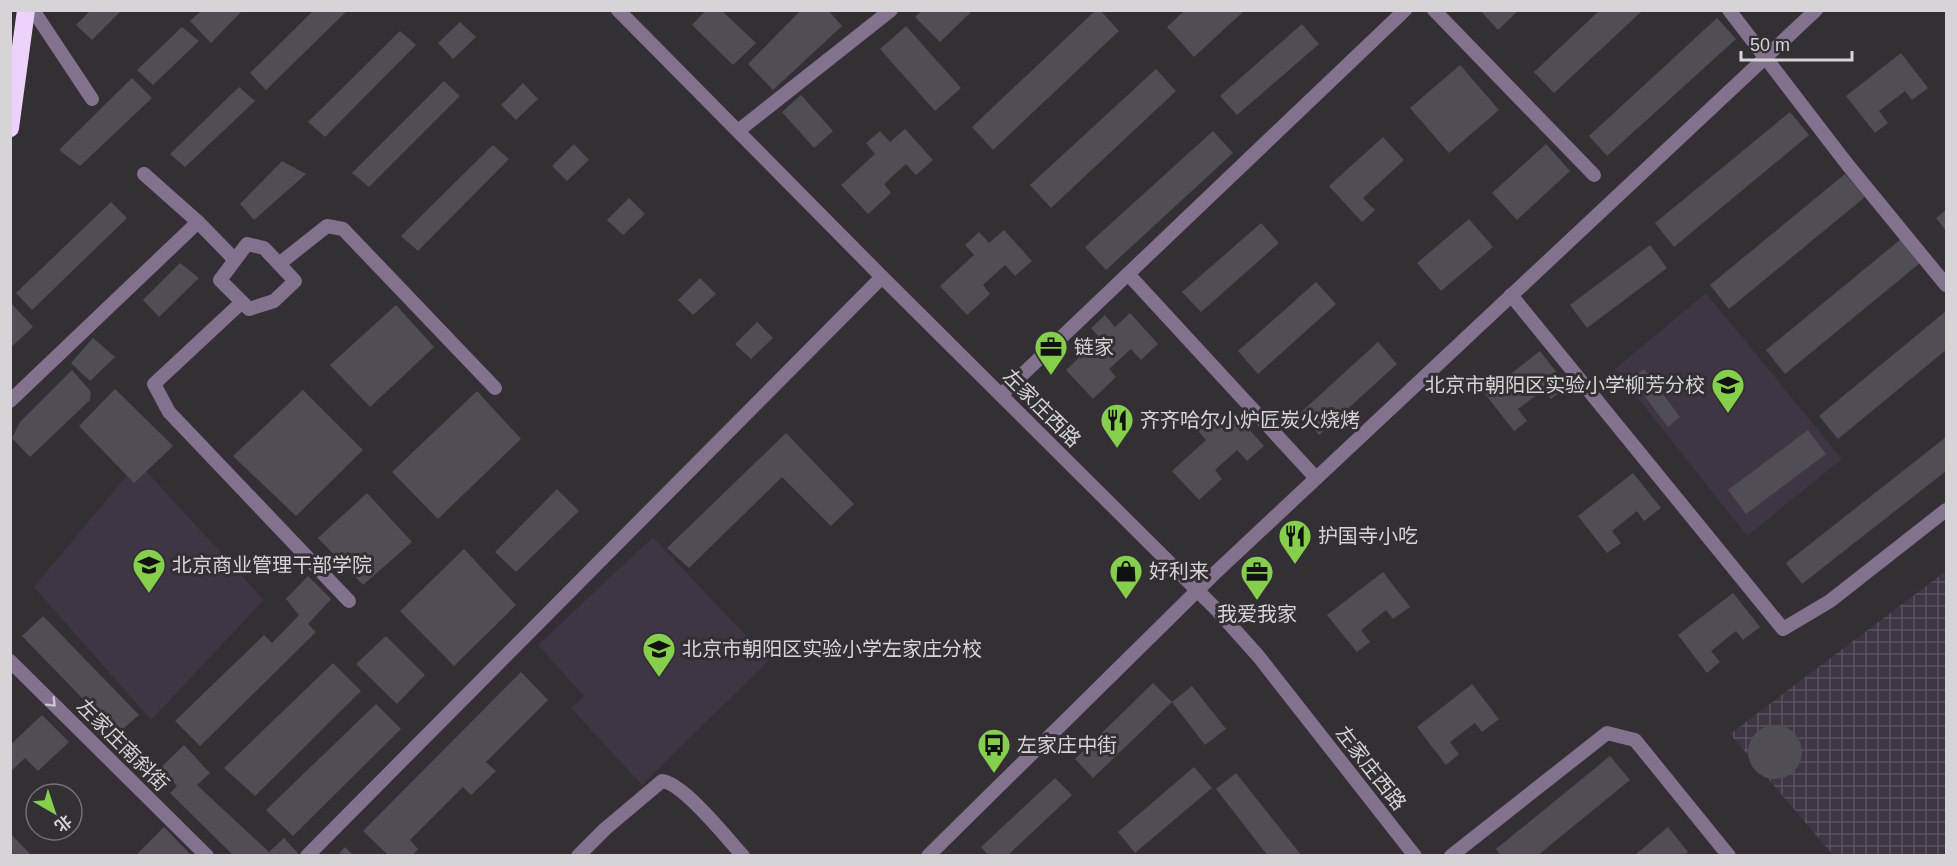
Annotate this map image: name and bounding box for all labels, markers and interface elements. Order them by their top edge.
scale bar [1741,24,1852,62]
text: 50 m [1750,35,1790,55]
office icon: 链家 [1033,329,1069,376]
place label: 链家 [1074,336,1114,358]
street label: 左家庄西路 [999,365,1085,451]
school or university icon: 北京市朝阳区实验小学柳芳分校 [1710,367,1746,414]
place label: 北京市朝阳区实验小学柳芳分校 [1425,374,1705,396]
restaurant icon: 齐齐哈尔小炉匠炭火烧烤 [1099,402,1135,449]
place label: 齐齐哈尔小炉匠炭火烧烤 [1140,409,1360,431]
restaurant icon: 护国寺小吃 [1277,518,1313,565]
place label: 护国寺小吃 [1318,525,1418,547]
school or university icon: 北京商业管理干部学院 [131,547,167,594]
shop icon: 好利来 [1108,553,1144,600]
place label: 北京商业管理干部学院 [172,554,372,576]
office icon: 我爱我家 [1239,554,1275,601]
place label: 好利来 [1149,560,1209,582]
place label: 我爱我家 [1217,603,1297,625]
school or university icon: 北京市朝阳区实验小学左家庄分校 [641,631,677,678]
place label: 北京市朝阳区实验小学左家庄分校 [682,638,982,660]
one-way arrow [45,695,56,706]
street label: 左家庄南斜街 [73,695,173,795]
street label: 左家庄西路 [1332,722,1410,814]
bus stop icon: 左家庄中街 [976,727,1012,774]
place label: 左家庄中街 [1017,734,1117,756]
north arrow [24,782,84,842]
text: 北 [52,812,75,835]

